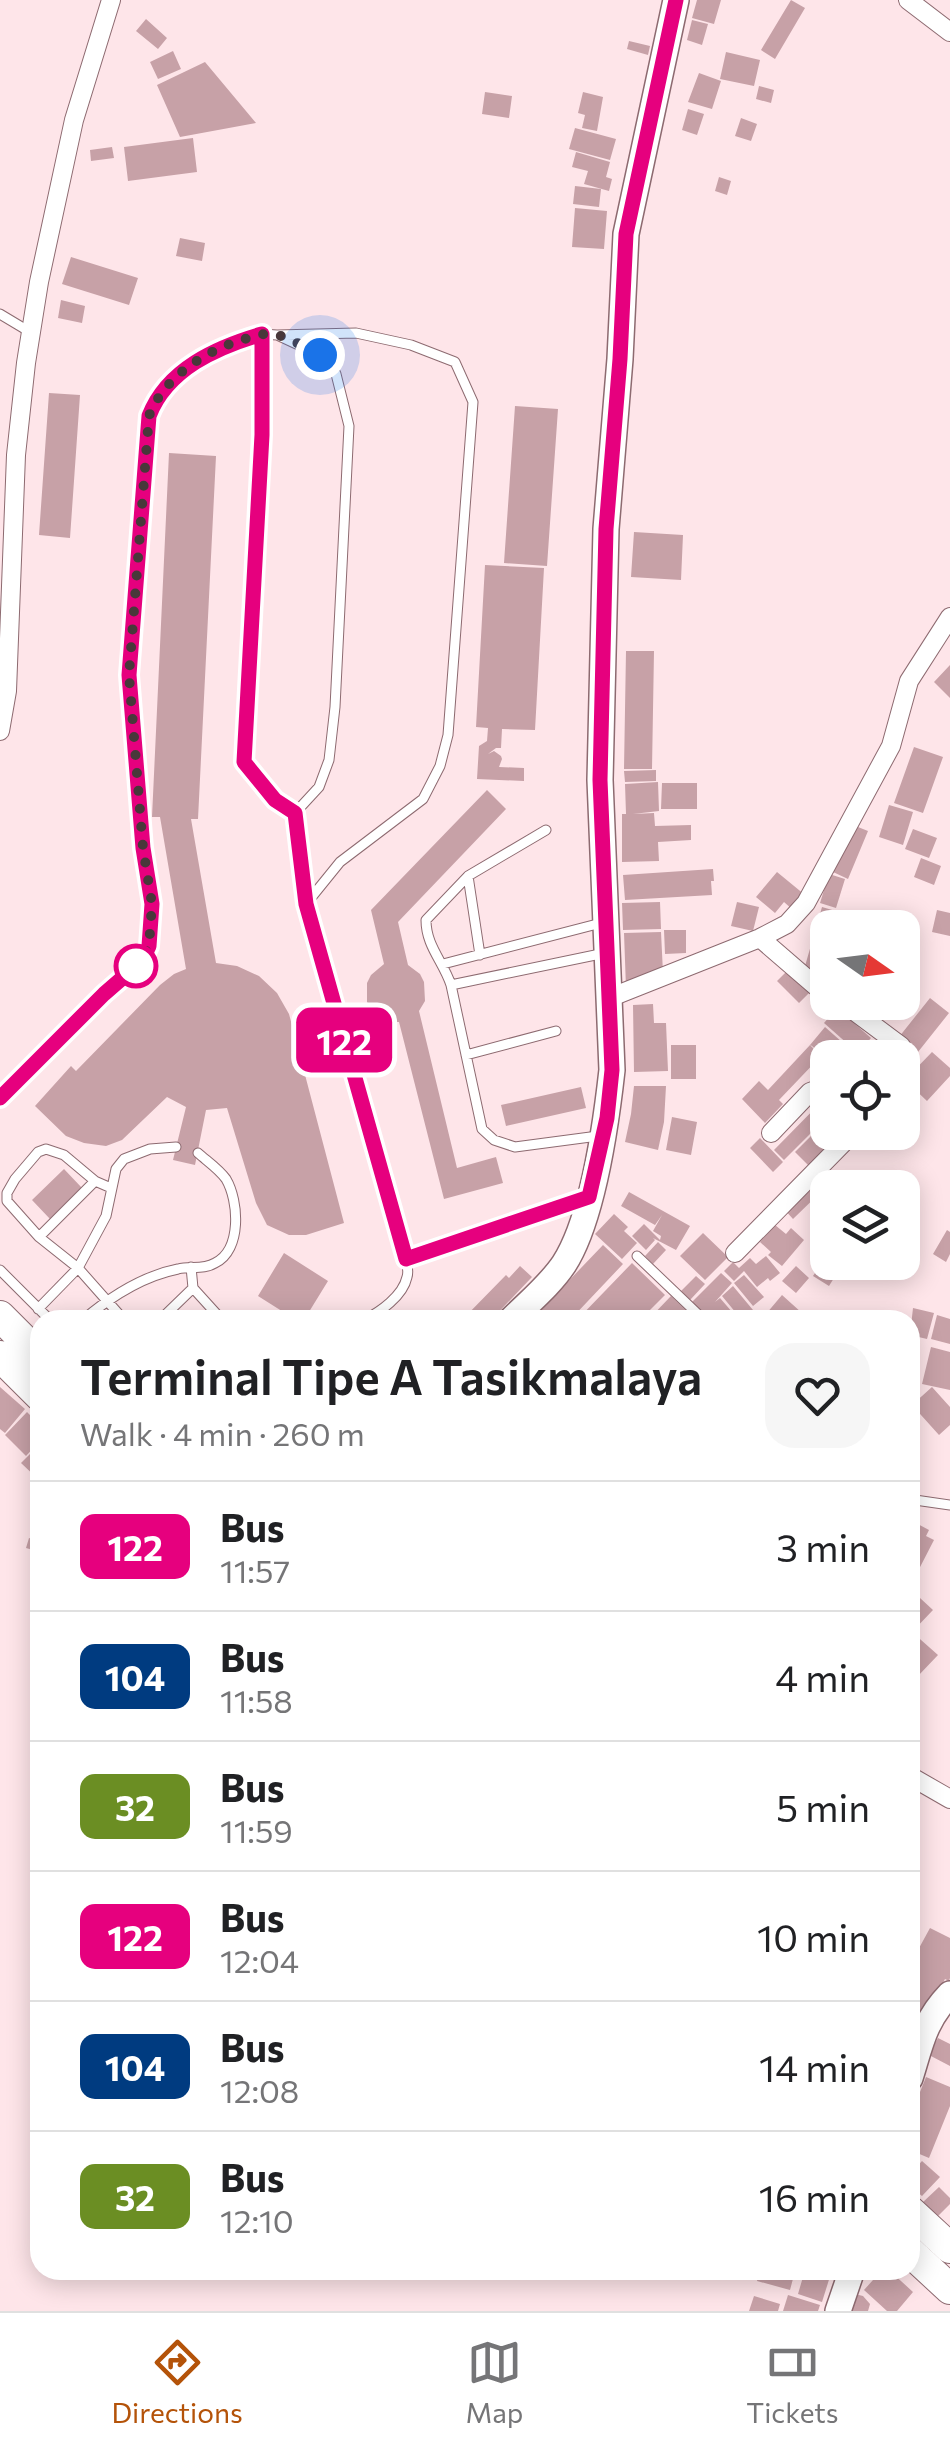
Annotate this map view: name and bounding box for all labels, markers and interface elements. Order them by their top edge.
your location [295,330,345,380]
north arrow [810,910,920,1020]
map controls [810,910,920,1280]
unlabelled marker [115,945,157,987]
line badge: 122 [286,1008,402,1072]
text: 122 [316,1019,372,1062]
button: locate [810,1040,920,1150]
button: layers [810,1170,920,1280]
button: heart [765,1343,870,1448]
text: Terminal Tipe A Tasikmalaya [80,1346,702,1405]
text: Walk · 4 min · 260 m [80,1413,365,1453]
text: Bus [220,1503,285,1550]
text: 3 min [776,1523,870,1570]
text: 122 [107,1525,163,1568]
text: 11:57 [220,1550,290,1590]
text: Bus [220,1633,285,1680]
text: 4 min [775,1653,870,1700]
text: 104 [105,1655,165,1698]
text: 11:58 [220,1680,293,1720]
text: Bus [220,1763,285,1810]
text: 5 min [776,1783,870,1830]
text: 32 [115,1785,155,1828]
text: 11:59 [220,1810,293,1850]
text: Bus [220,1893,285,1940]
text: 10 min [757,1913,870,1960]
text: 122 [107,1915,163,1958]
text: 12:04 [220,1940,299,1980]
text: Bus [220,2023,285,2070]
text: 14 min [759,2043,870,2090]
text: 104 [105,2045,165,2088]
text: 12:08 [220,2070,299,2110]
text: Bus [220,2153,285,2200]
text: 16 min [759,2173,870,2220]
text: 32 [115,2175,155,2218]
text: 12:10 [220,2200,294,2240]
tab: Directions [111,2335,243,2429]
tab: Map [466,2335,523,2429]
tab: Tickets [746,2335,839,2429]

